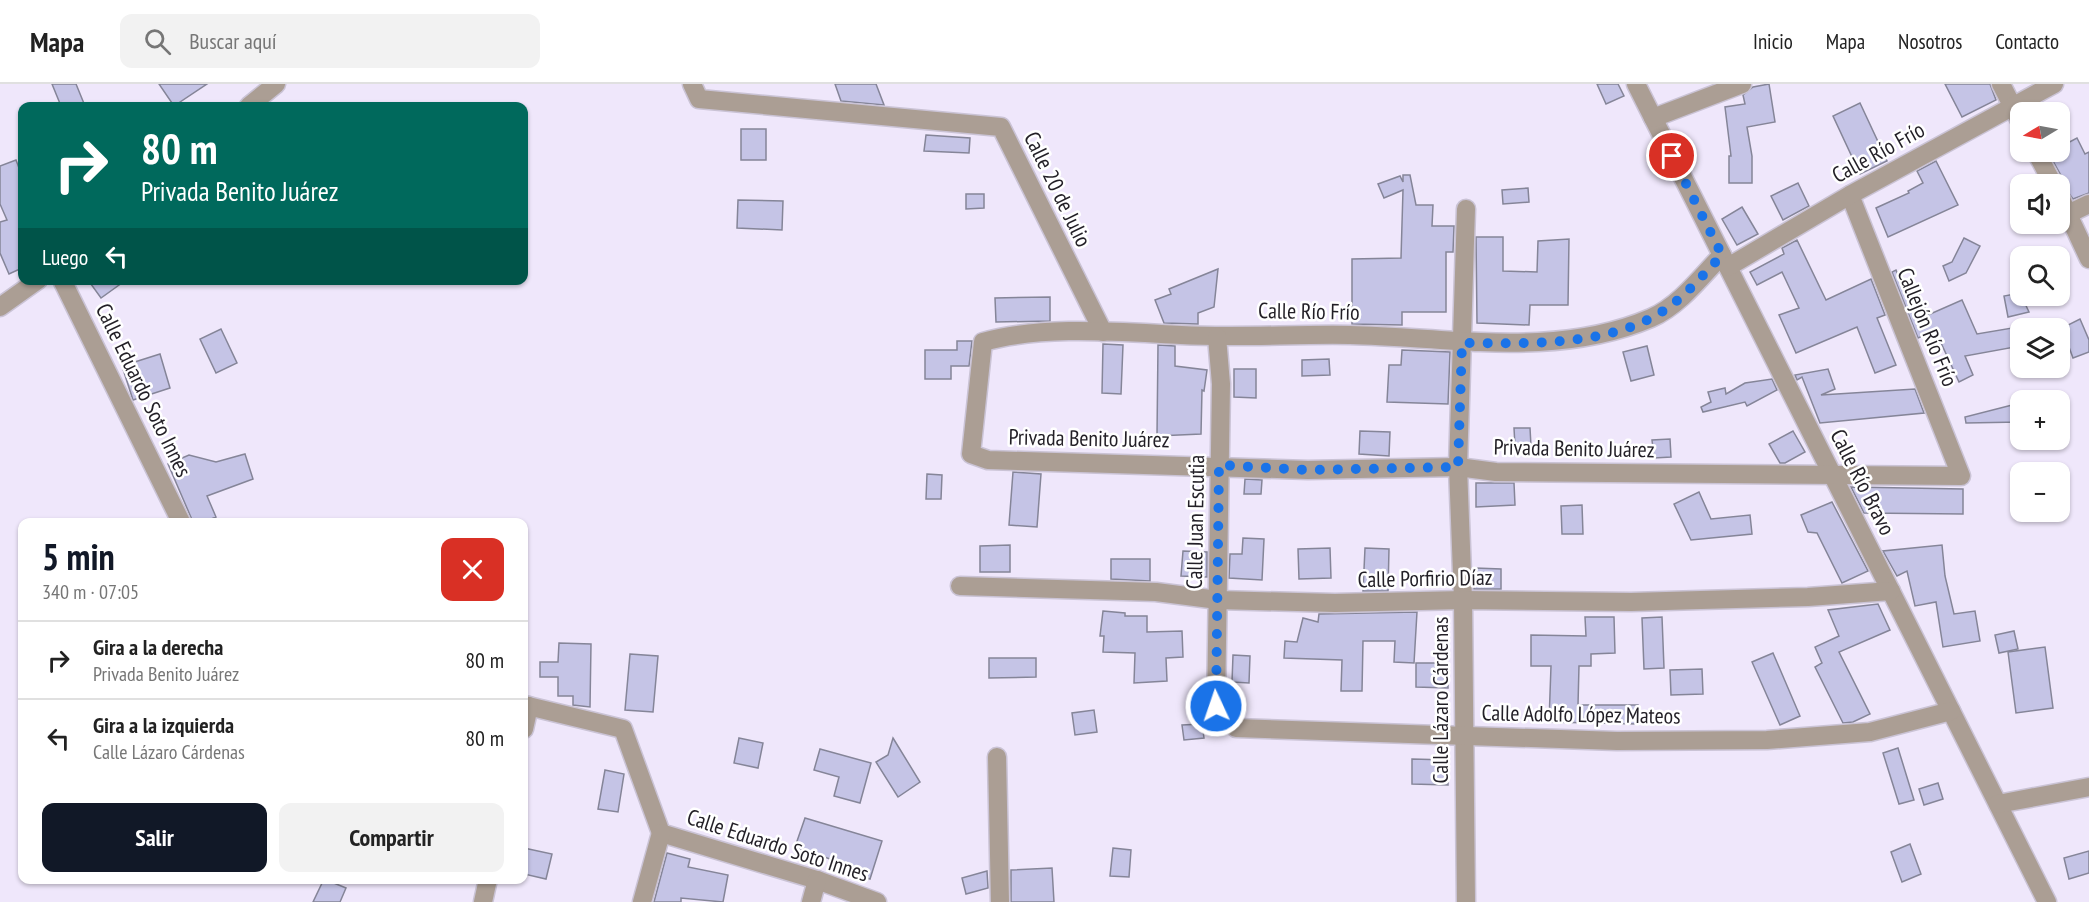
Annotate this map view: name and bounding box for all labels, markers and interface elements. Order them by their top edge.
search box [120,14,540,68]
text: Mapa [30,23,84,60]
icon: search [141,25,174,58]
text: Buscar aquí [189,27,277,55]
text: Inicio [1753,28,1793,55]
text: Mapa [1826,28,1865,55]
text: Nosotros [1898,28,1962,55]
text: Contacto [1995,28,2059,55]
north arrow [2010,102,2070,162]
map controls [2010,102,2070,522]
street label: Calle Río Frío [1827,115,1929,189]
text: 80 m [141,121,218,176]
icon: right [42,126,120,204]
street label: Calle 20 de Julio [1018,127,1098,251]
pin [1646,130,1697,181]
icon: arrive [1655,139,1688,172]
text: Privada Benito Juárez [141,174,338,208]
button: sound [2010,174,2070,234]
icon: left [100,240,133,273]
text: Luego [42,243,88,271]
button: search [2010,246,2070,306]
street label: Callejón Río Frío [1892,264,1964,390]
street label: Calle Río Frío [1258,296,1360,326]
street label: Calle Eduardo Soto Innes [90,299,198,481]
button: layers [2010,318,2070,378]
button: + [2010,390,2070,450]
street label: Privada Benito Juárez [1008,423,1170,453]
street label: Calle Río Bravo [1824,424,1902,540]
street label: Privada Benito Juárez [1493,433,1655,463]
street label: Calle Juan Escutia [1180,455,1210,589]
button: − [2010,462,2070,522]
text: 5 min [42,533,115,580]
button: close [441,538,504,601]
street label: Calle Porfirio Díaz [1357,563,1493,593]
text: 340 m · 07:05 [42,579,139,605]
street label: Calle Lázaro Cárdenas [1426,617,1454,783]
text: Gira a la derecha [93,633,223,661]
icon: right [42,644,75,677]
text: 80 m [465,646,504,674]
text: Privada Benito Juárez [93,661,239,687]
position arrow [1184,674,1248,738]
street label: Calle Adolfo López Mateos [1481,698,1681,730]
text: Gira a la izquierda [93,711,234,739]
icon: left [42,722,75,755]
text: 80 m [465,724,504,752]
text: Calle Lázaro Cárdenas [93,739,245,765]
street label: Calle Eduardo Soto Innes [684,802,872,888]
button: Salir [42,803,267,872]
button: Compartir [279,803,504,872]

